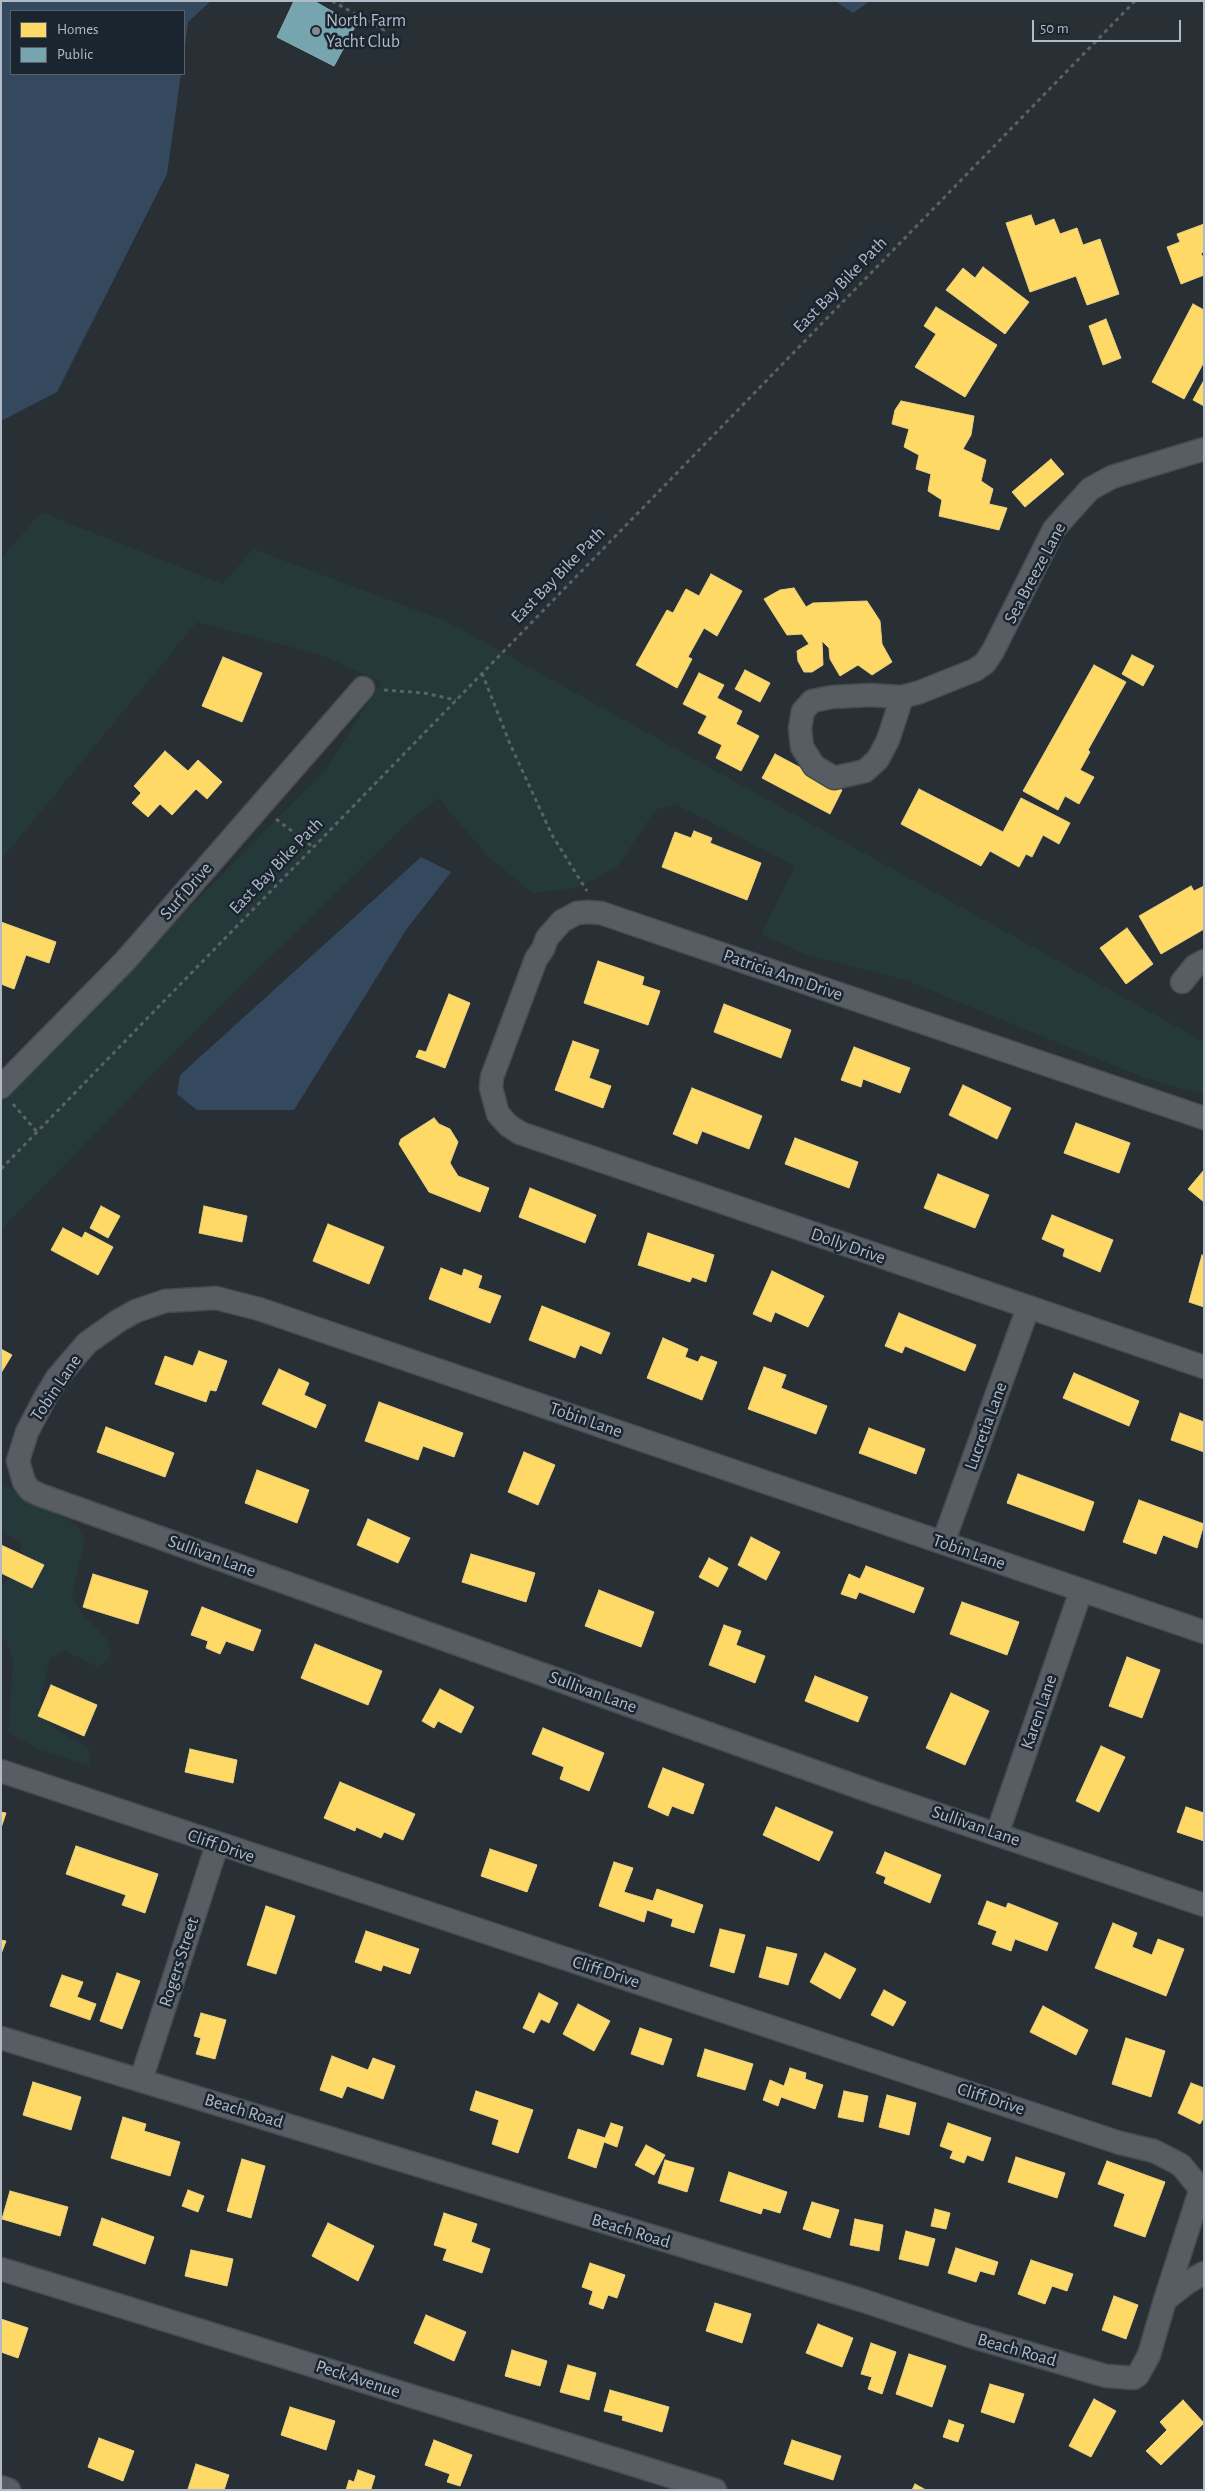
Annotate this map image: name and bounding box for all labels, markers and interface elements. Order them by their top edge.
legend [10,10,185,75]
place label: North Farm Yacht Club [326,10,406,52]
scale bar [1035,10,1184,42]
text: 50 m [1040,21,1069,36]
text: Homes [57,22,99,37]
marker: North Farm Yacht Club [310,25,322,37]
text: Public [57,47,93,62]
street label: East Bay Bike Path [788,232,892,338]
street label: Sea Breeze Lane [999,519,1071,627]
street label: East Bay Bike Path [506,522,610,628]
street label: East Bay Bike Path [224,813,328,919]
street label: Surf Drive [155,858,217,924]
street label: Patricia Ann Drive [721,944,845,1006]
street label: Dolly Drive [808,1223,888,1269]
street label: Tobin Lane [26,1351,86,1425]
street label: Lucretia Lane [960,1379,1012,1473]
street label: Tobin Lane [547,1397,625,1443]
street label: Tobin Lane [930,1529,1008,1575]
street label: Sullivan Lane [165,1530,259,1582]
street label: Sullivan Lane [546,1666,640,1718]
street label: Karen Lane [1016,1672,1062,1752]
street label: Sullivan Lane [929,1801,1023,1851]
street label: Cliff Drive [185,1824,257,1868]
street label: Rogers Street [154,1914,204,2010]
street label: Cliff Drive [570,1951,642,1993]
street label: Cliff Drive [955,2078,1027,2120]
street label: Beach Road [202,2089,286,2133]
street label: Beach Road [589,2209,673,2253]
street label: Beach Road [975,2328,1059,2372]
street label: Peck Avenue [313,2355,403,2403]

